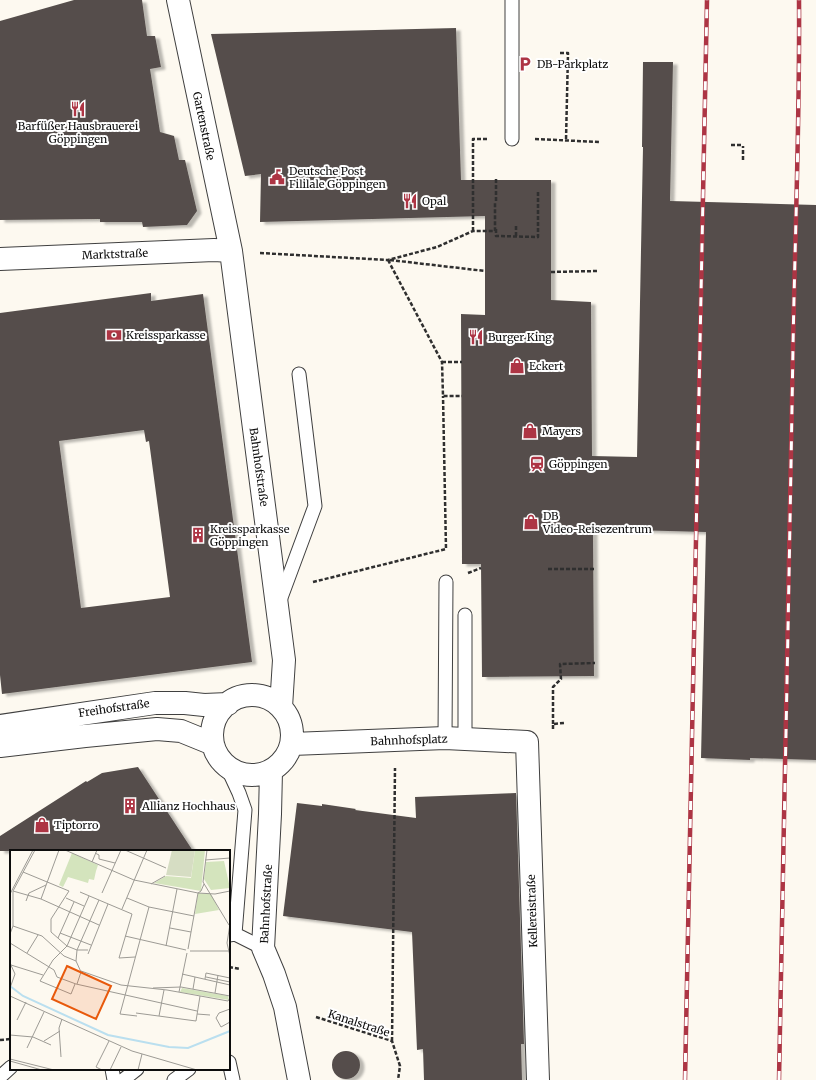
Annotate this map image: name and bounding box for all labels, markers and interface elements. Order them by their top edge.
parking icon: DB-Parkplatz [516,55,534,73]
place label: DB-Parkplatz [537,57,608,71]
street label: Gartenstraße [190,91,218,162]
restaurant icon: Barfüßer Hausbrauerei Göppingen [69,100,87,118]
place label: Barfüßer Hausbrauerei Göppingen [18,119,139,146]
place label: Deutsche Post Fililale Göppingen [289,164,386,191]
public building icon: Deutsche Post Fililale Göppingen [268,168,286,186]
restaurant icon: Opal [401,192,419,210]
place label: Opal [422,194,447,208]
street label: Marktstraße [82,246,149,262]
bank icon: Kreissparkasse [105,326,123,344]
place label: Kreissparkasse [126,328,206,342]
restaurant icon: Burger King [467,328,485,346]
place label: Burger King [488,330,552,344]
shop icon: Eckert [508,357,526,375]
place label: Eckert [529,359,564,373]
shop icon: Mayers [521,422,539,440]
place label: Mayers [542,424,581,438]
street label: Bahnhofstraße [247,427,271,507]
station icon: Göppingen [528,455,546,473]
place label: Göppingen [549,457,608,471]
place label: DB Video-Reisezentrum [542,509,652,536]
shop icon: DB Video-Reisezentrum [522,513,540,531]
place label: Kreissparkasse Göppingen [210,522,290,549]
building icon: Kreissparkasse Göppingen [189,526,207,544]
street label: Freihofstraße [78,696,151,720]
street label: Bahnhofsplatz [370,732,448,748]
building icon: Allianz Hochhaus [121,797,139,815]
place label: Allianz Hochhaus [141,799,235,813]
shop icon: Tiptorro [33,816,51,834]
place label: Tiptorro [54,818,99,832]
inset map [10,850,230,1070]
street label: Bahnhofstraße [257,864,275,944]
street label: Kellereistraße [524,874,540,948]
street label: Kanalstraße [326,1006,392,1040]

